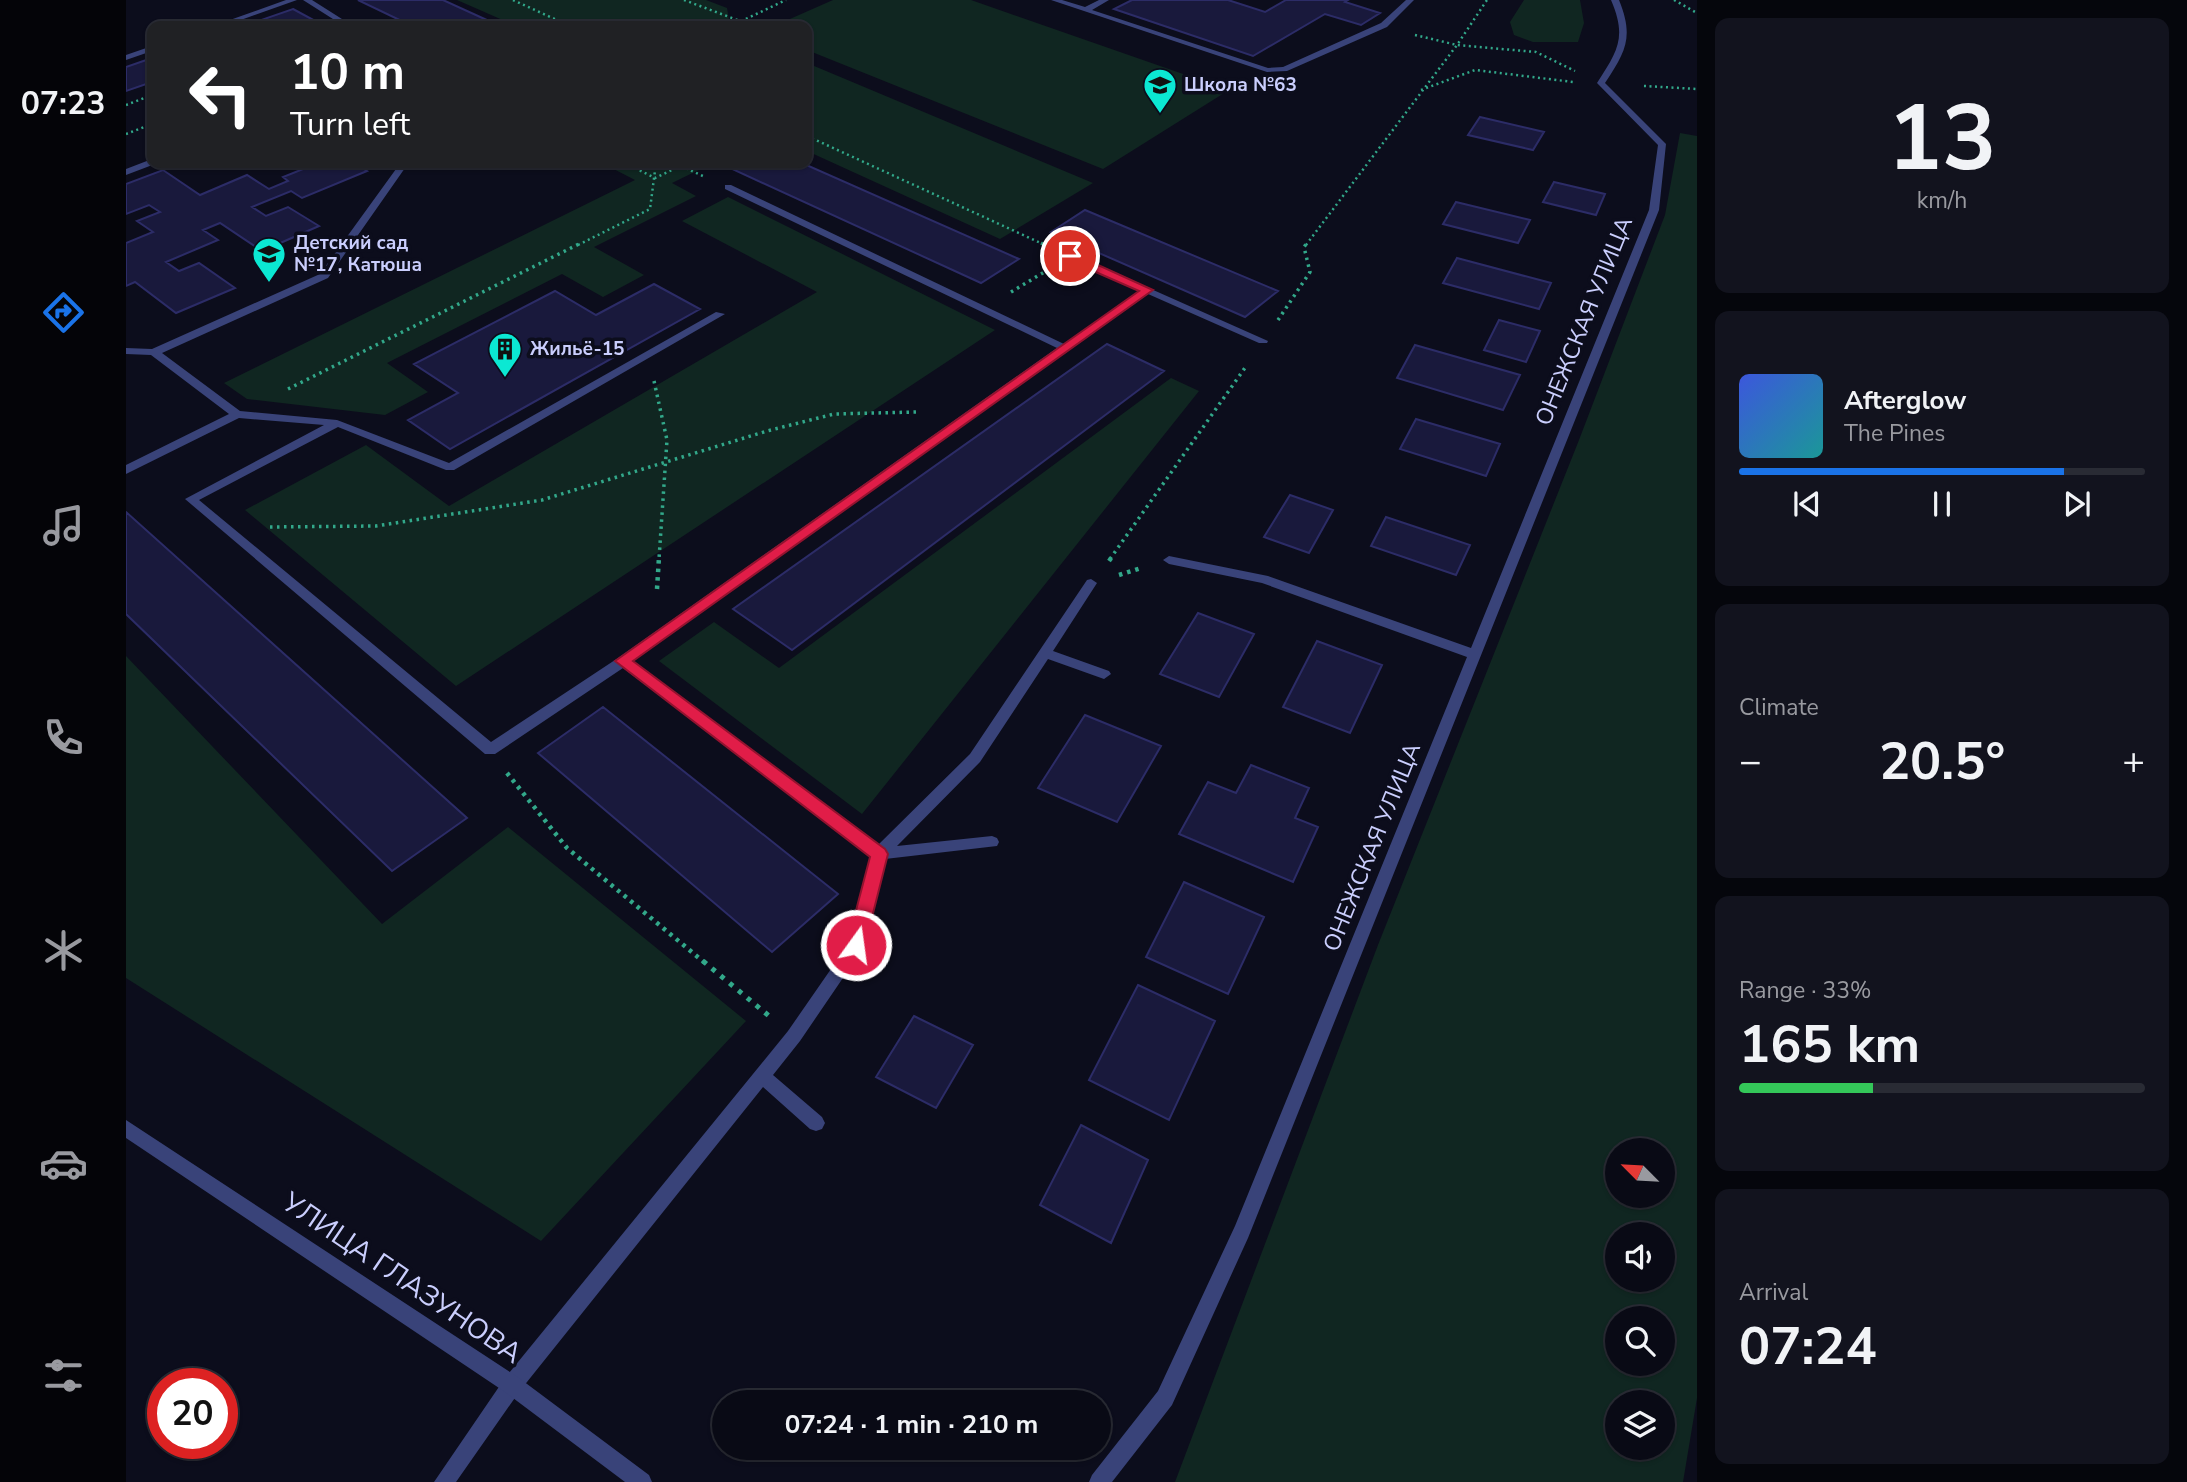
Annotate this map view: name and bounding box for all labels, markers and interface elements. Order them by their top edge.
text: 10 m [290,39,405,106]
icon: left [175,49,266,140]
school or university icon: Школа №63 [1141,66,1179,115]
place label: Школа №63 [1184,72,1297,98]
text: 13 [1887,77,1997,201]
text: 07:23 [21,82,105,125]
text: Turn left [290,103,410,146]
text: km/h [1917,185,1967,216]
street label: ОНЕЖСКАЯ УЛИЦА [1528,212,1640,430]
pin [1040,226,1100,286]
place label: Детский сад №17, Катюша [294,230,422,278]
school or university icon: Детский сад №17, Катюша [250,235,288,284]
icon: arrive [1051,237,1089,275]
icon: directions [39,288,88,337]
building icon: Жильё-15 [486,330,524,379]
place label: Жильё-15 [530,336,624,362]
text: Afterglow [1844,383,1967,418]
text: The Pines [1844,418,1945,449]
icon: previous [1788,485,1826,523]
icon: pause [1923,485,1961,523]
icon: next [2058,485,2096,523]
icon: music [39,501,88,550]
text: Climate [1739,692,1819,723]
icon: phone [39,713,88,762]
text: 20.5° [1879,726,2005,797]
text: − [1739,736,1762,787]
text: + [2122,736,2145,787]
street label: ОНЕЖСКАЯ УЛИЦА [1316,738,1428,956]
position arrow [819,908,893,982]
icon: climate [39,926,88,975]
text: Range · 33% [1739,975,1871,1006]
text: 165 km [1739,1009,1920,1080]
north arrow [1605,1138,1675,1208]
map controls [1605,1138,1675,1460]
icon: car [39,1139,88,1188]
street label: УЛИЦА ГЛАЗУНОВА [274,1183,529,1373]
button: sound [1605,1222,1675,1292]
text: Arrival [1739,1277,1808,1308]
button: search [1605,1306,1675,1376]
text: 07:24 [1739,1311,1877,1382]
icon: filters [39,1351,88,1400]
speed limit sign: 20 [147,1368,238,1459]
button: layers [1605,1390,1675,1460]
text: 07:24 · 1 min · 210 m [785,1407,1038,1442]

